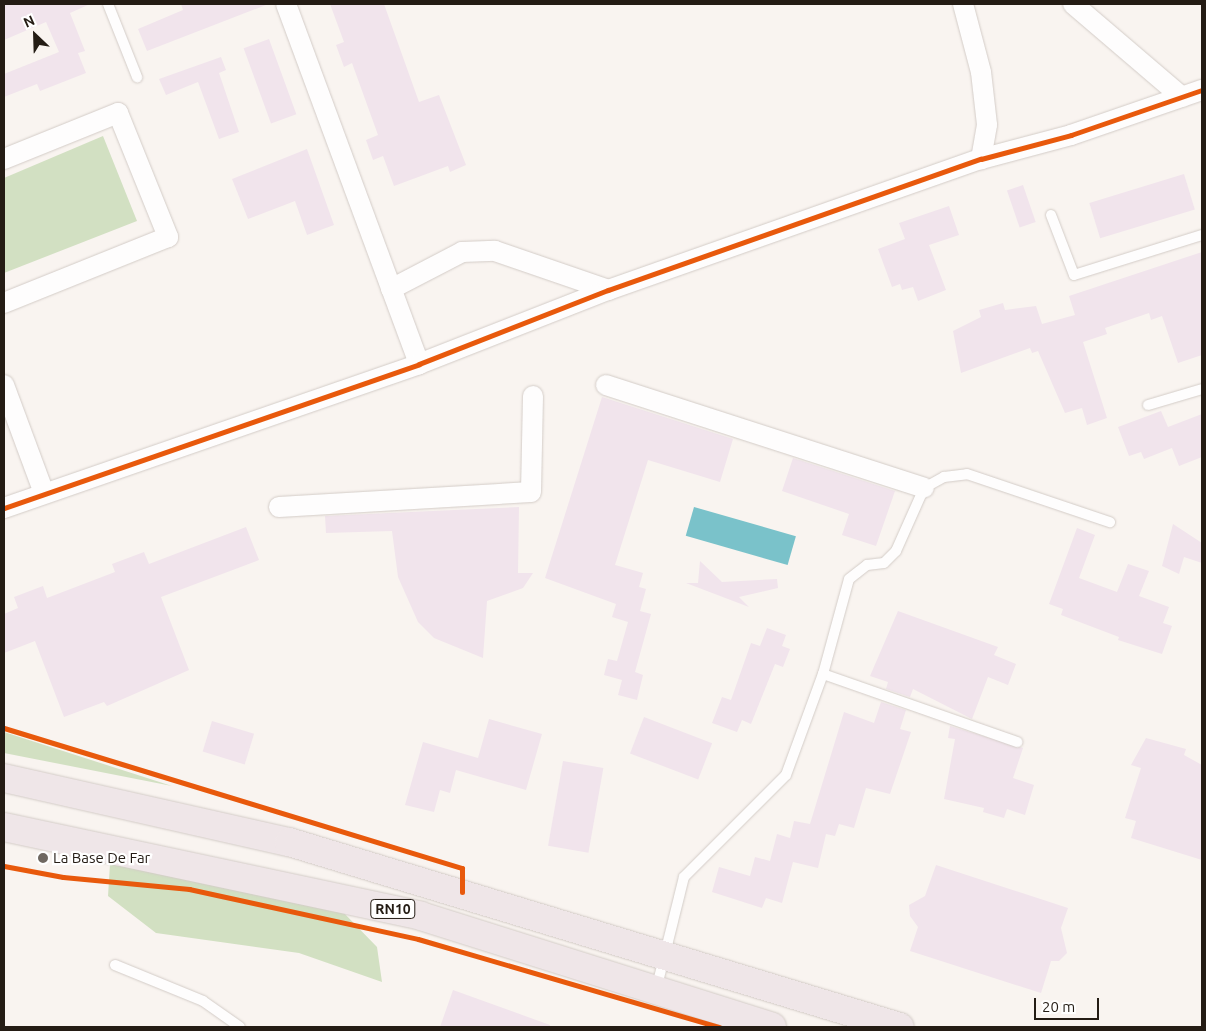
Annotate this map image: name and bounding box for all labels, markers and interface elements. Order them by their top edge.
north arrow [10,10,60,60]
text: N [21,12,37,31]
place label: La Base De Far [53,849,150,867]
marker: La Base De Far [37,852,49,864]
road number: RN10 [369,898,417,921]
scale bar [1036,988,1101,1020]
text: 20 m [1042,998,1075,1015]

